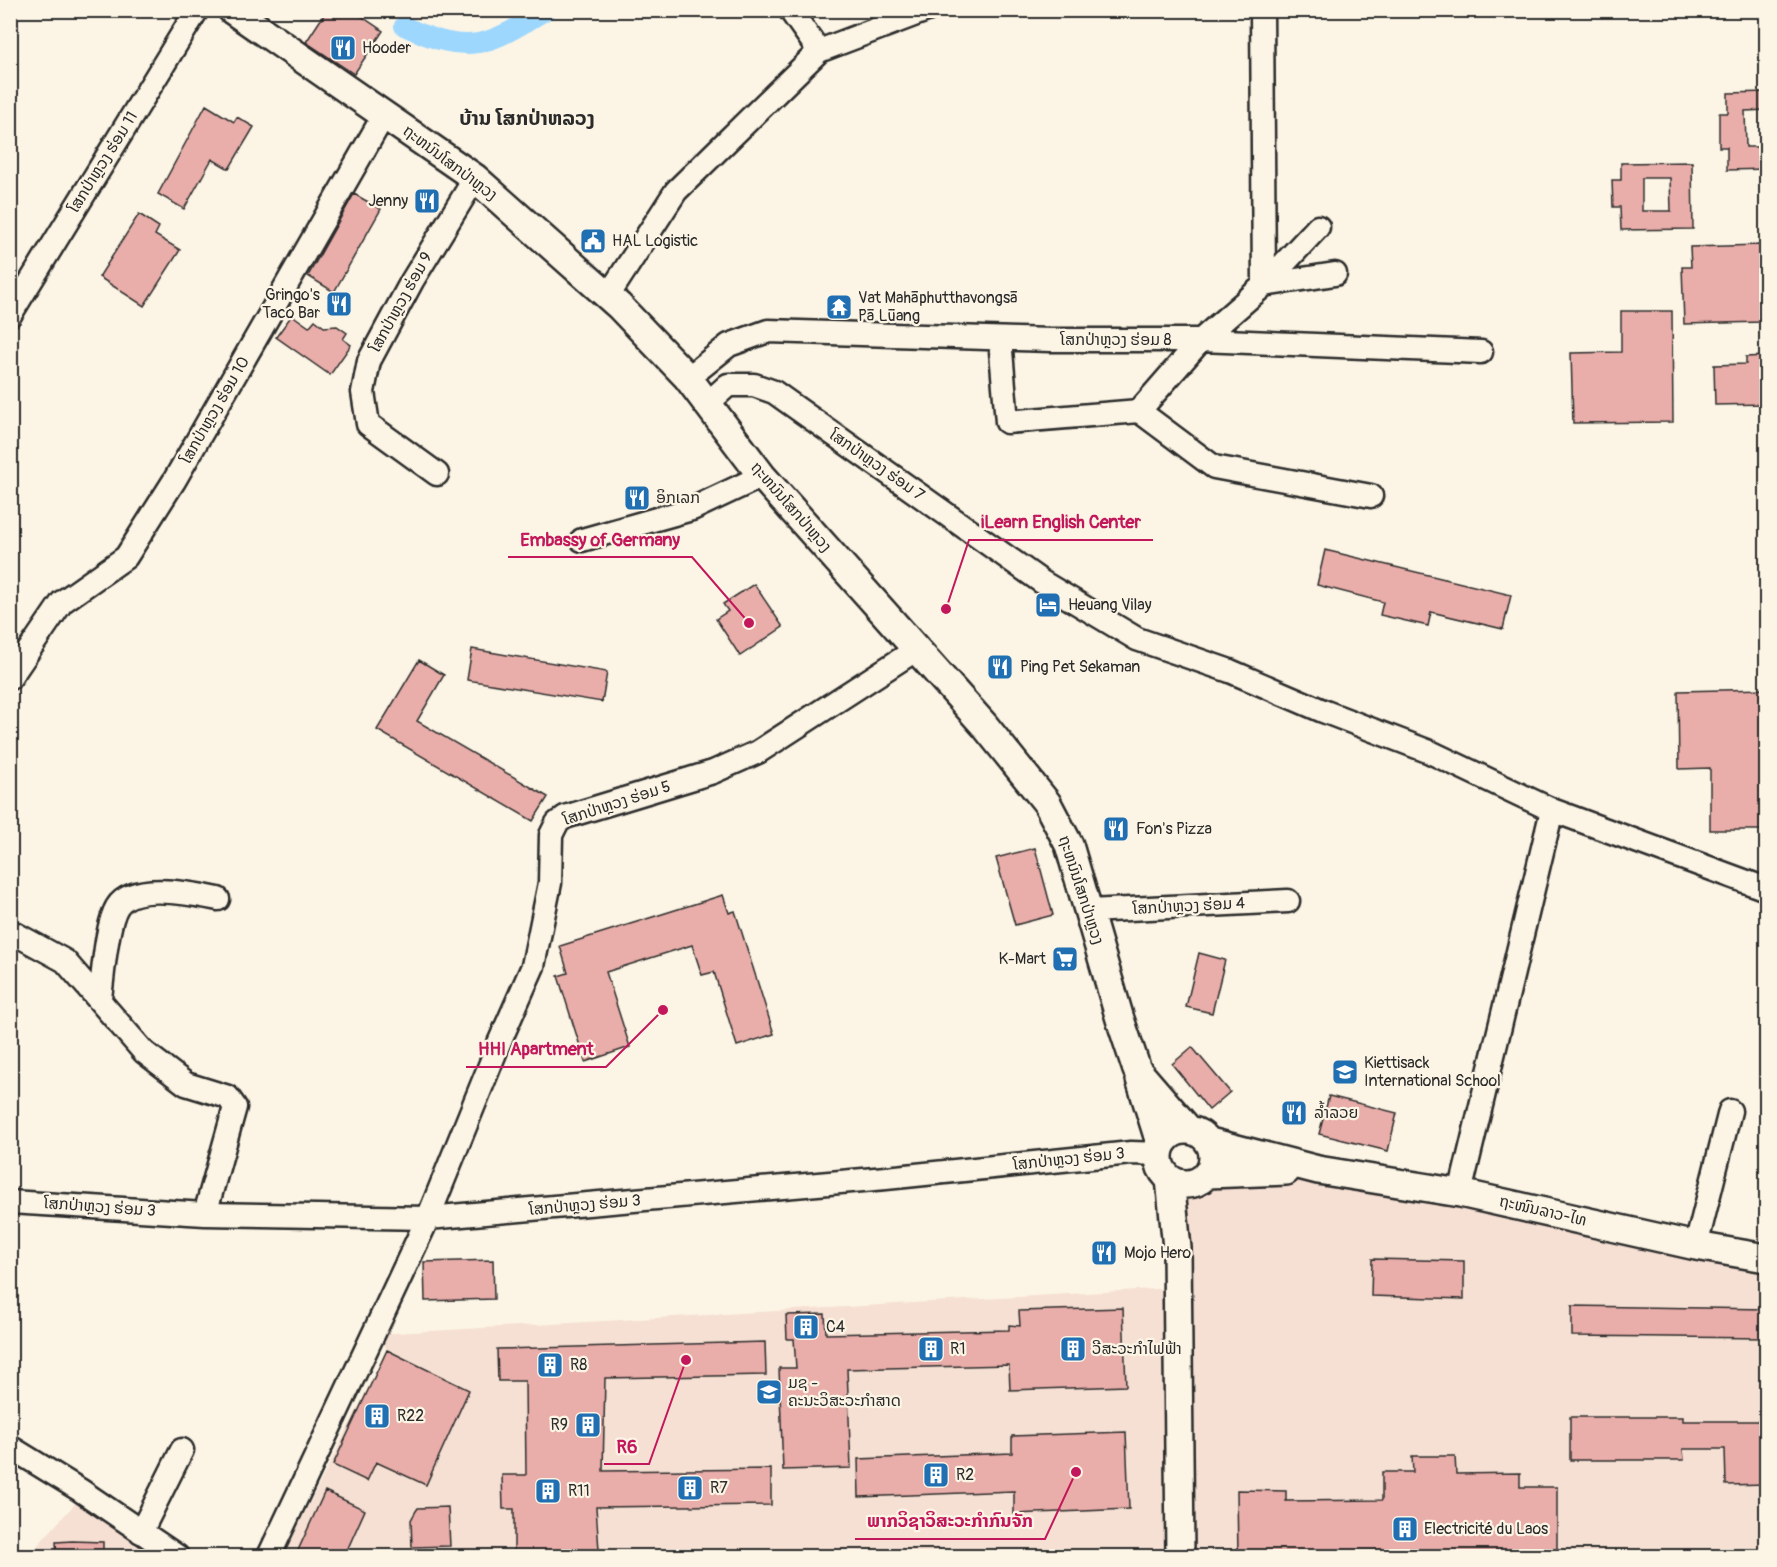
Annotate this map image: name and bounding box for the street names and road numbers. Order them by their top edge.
street label: ໂສກປ່າຫຼວງ ຮ່ອມ 11 [63,108,142,217]
street label: ຖະຫນົນໂສກປ່າຫຼວງ [399,121,501,205]
street label: ໂສກປ່າຫຼວງ ຮ່ອມ 9 [365,249,437,356]
street label: ໂສກປ່າຫຼວງ ຮ່ອມ 8 [1060,330,1172,350]
street label: ໂສກປ່າຫຼວງ ຮ່ອມ 10 [176,353,254,468]
street label: ໂສກປ່າຫຼວງ ຮ່ອມ 7 [825,424,929,505]
street label: ຖະຫນົນໂສກປ່າຫຼວງ [746,458,836,556]
street label: ໂສກປ່າຫຼວງ ຮ່ອມ 5 [560,776,673,830]
street label: ຖະຫນົນໂສກປ່າຫຼວງ [1054,833,1108,947]
street label: ໂສກປ່າຫຼວງ ຮ່ອມ 4 [1131,893,1246,919]
street label: ໂສກປ່າຫຼວງ ຮ່ອມ 3 [1011,1143,1126,1175]
street label: ໂສກປ່າຫຼວງ ຮ່ອມ 3 [527,1190,642,1220]
street label: ຖະໜົນລາວ-ໄທ [1497,1191,1589,1231]
street label: ໂສກປ່າຫຼວງ ຮ່ອມ 3 [43,1193,157,1221]

